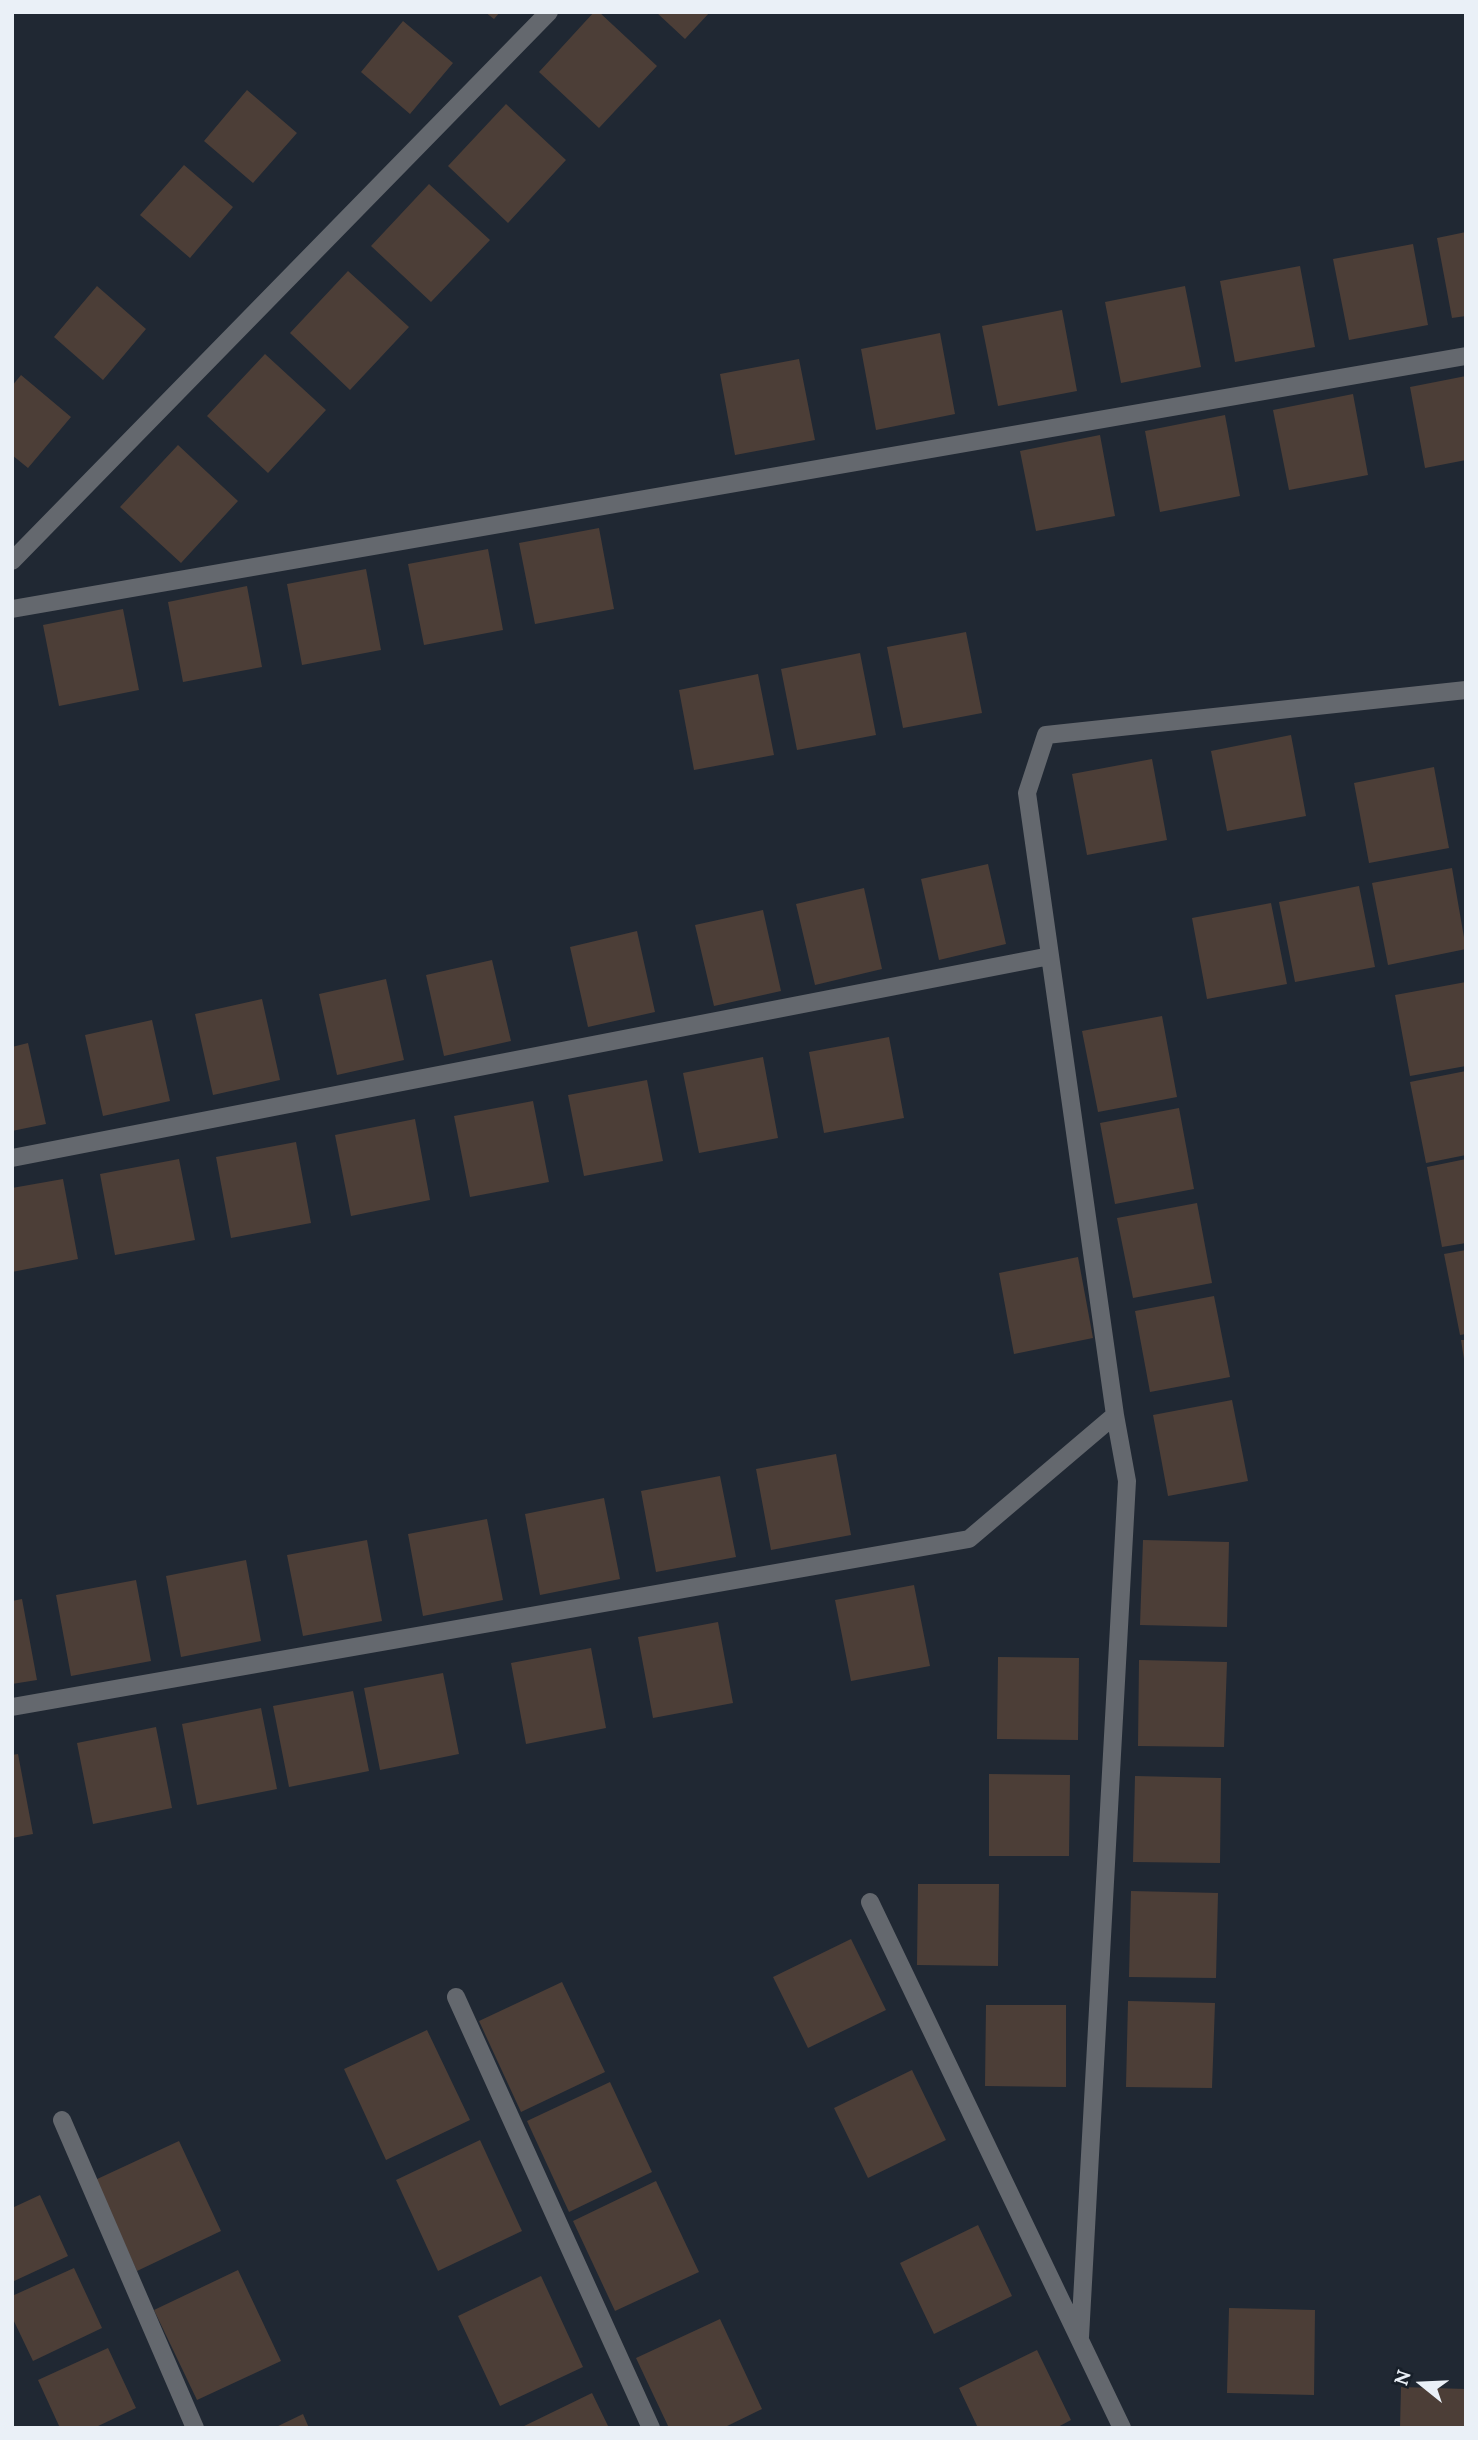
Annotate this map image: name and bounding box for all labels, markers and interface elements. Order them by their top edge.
north arrow [1387,2349,1457,2419]
text: N [1388,2367,1416,2388]

